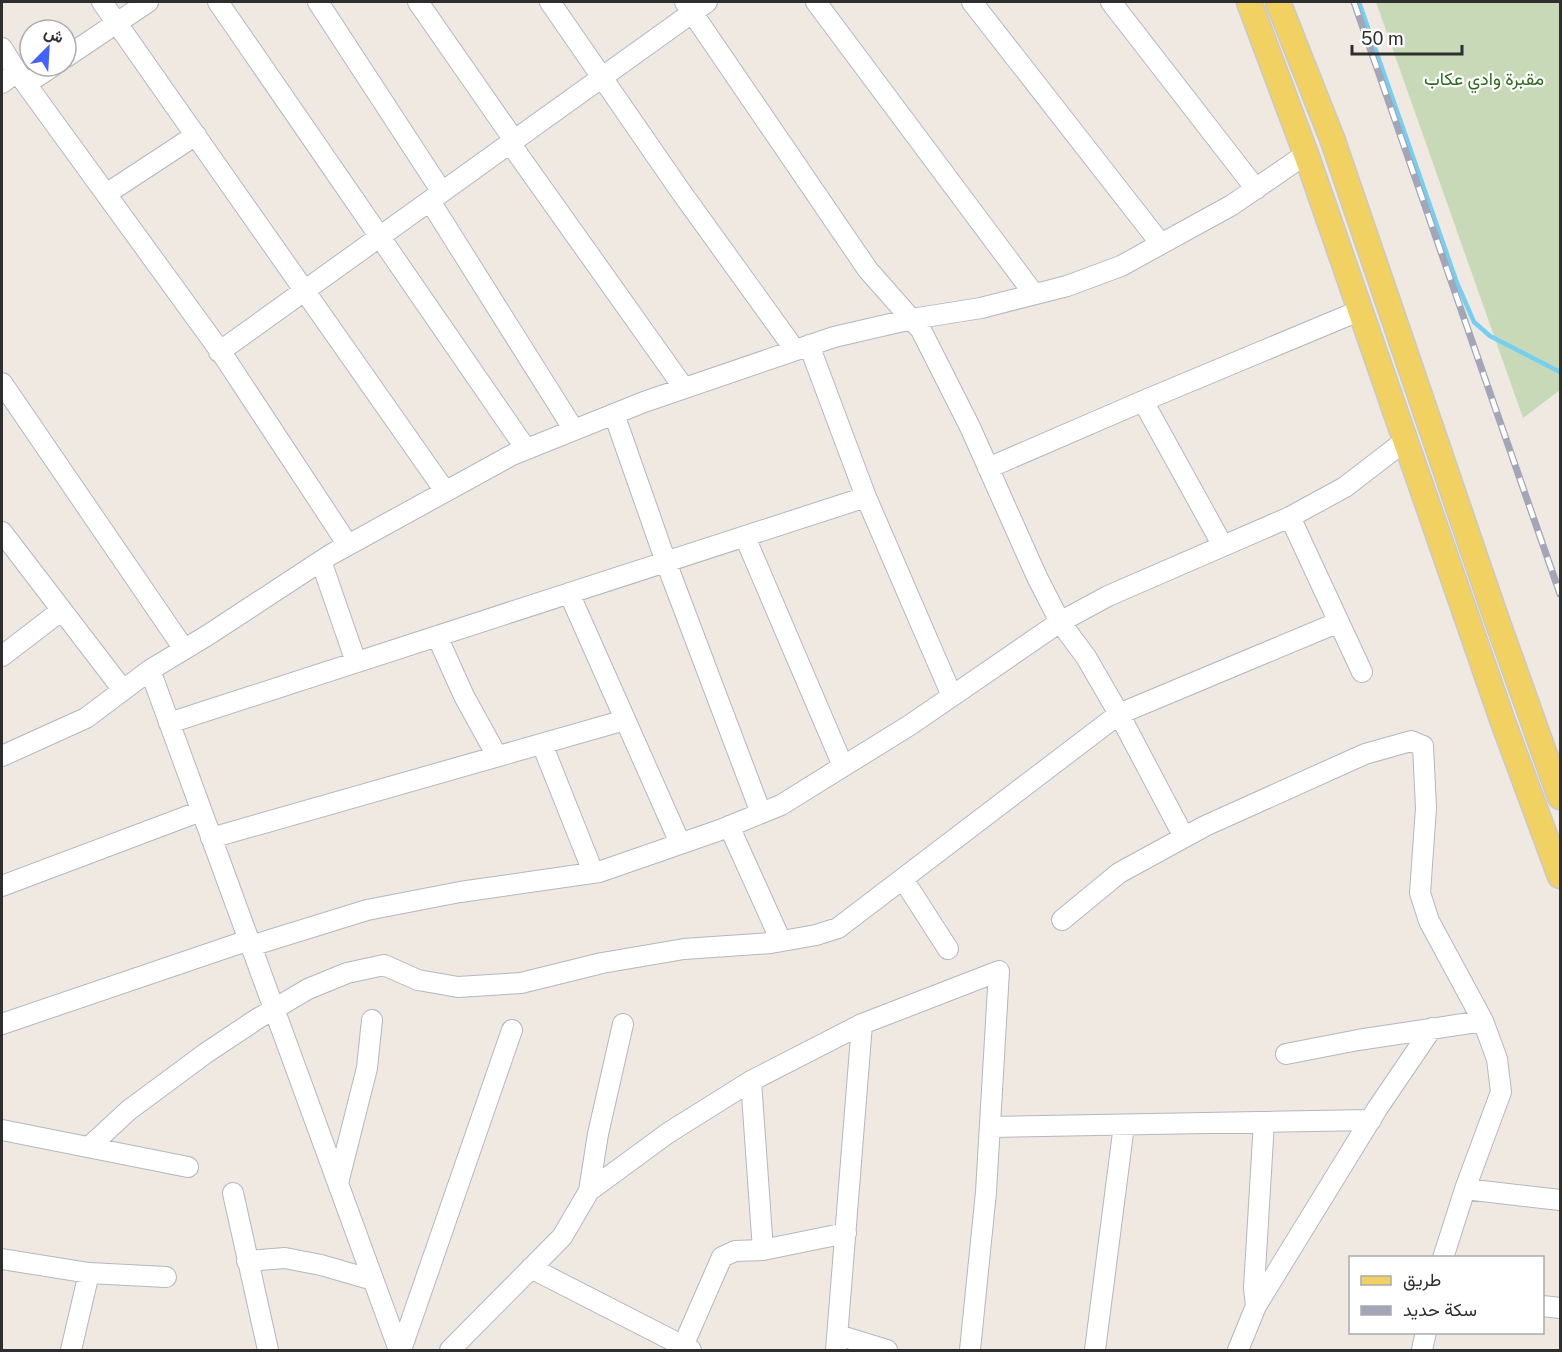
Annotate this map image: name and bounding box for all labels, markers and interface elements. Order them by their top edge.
north arrow [18,18,78,78]
scale bar [1352,18,1462,56]
text: ش [41,22,67,47]
text: 50 m [1361,28,1404,49]
park label: مقبرة وادي عكاب [1424,68,1544,94]
legend [1349,1256,1544,1334]
text: طريق [1403,1269,1441,1291]
text: سكة حديد [1403,1299,1477,1320]

